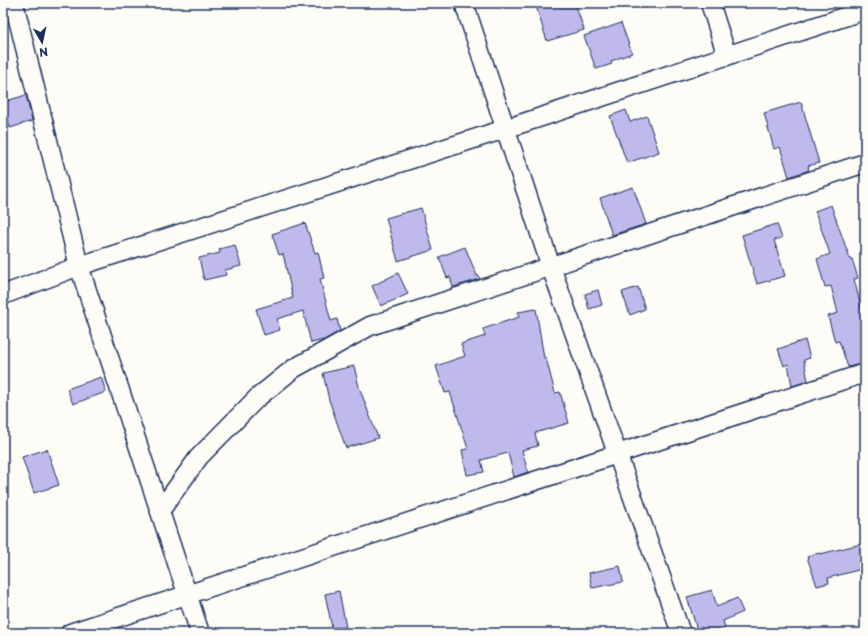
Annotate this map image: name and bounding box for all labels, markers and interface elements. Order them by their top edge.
north arrow [22,22,62,62]
text: N [38,43,49,61]

